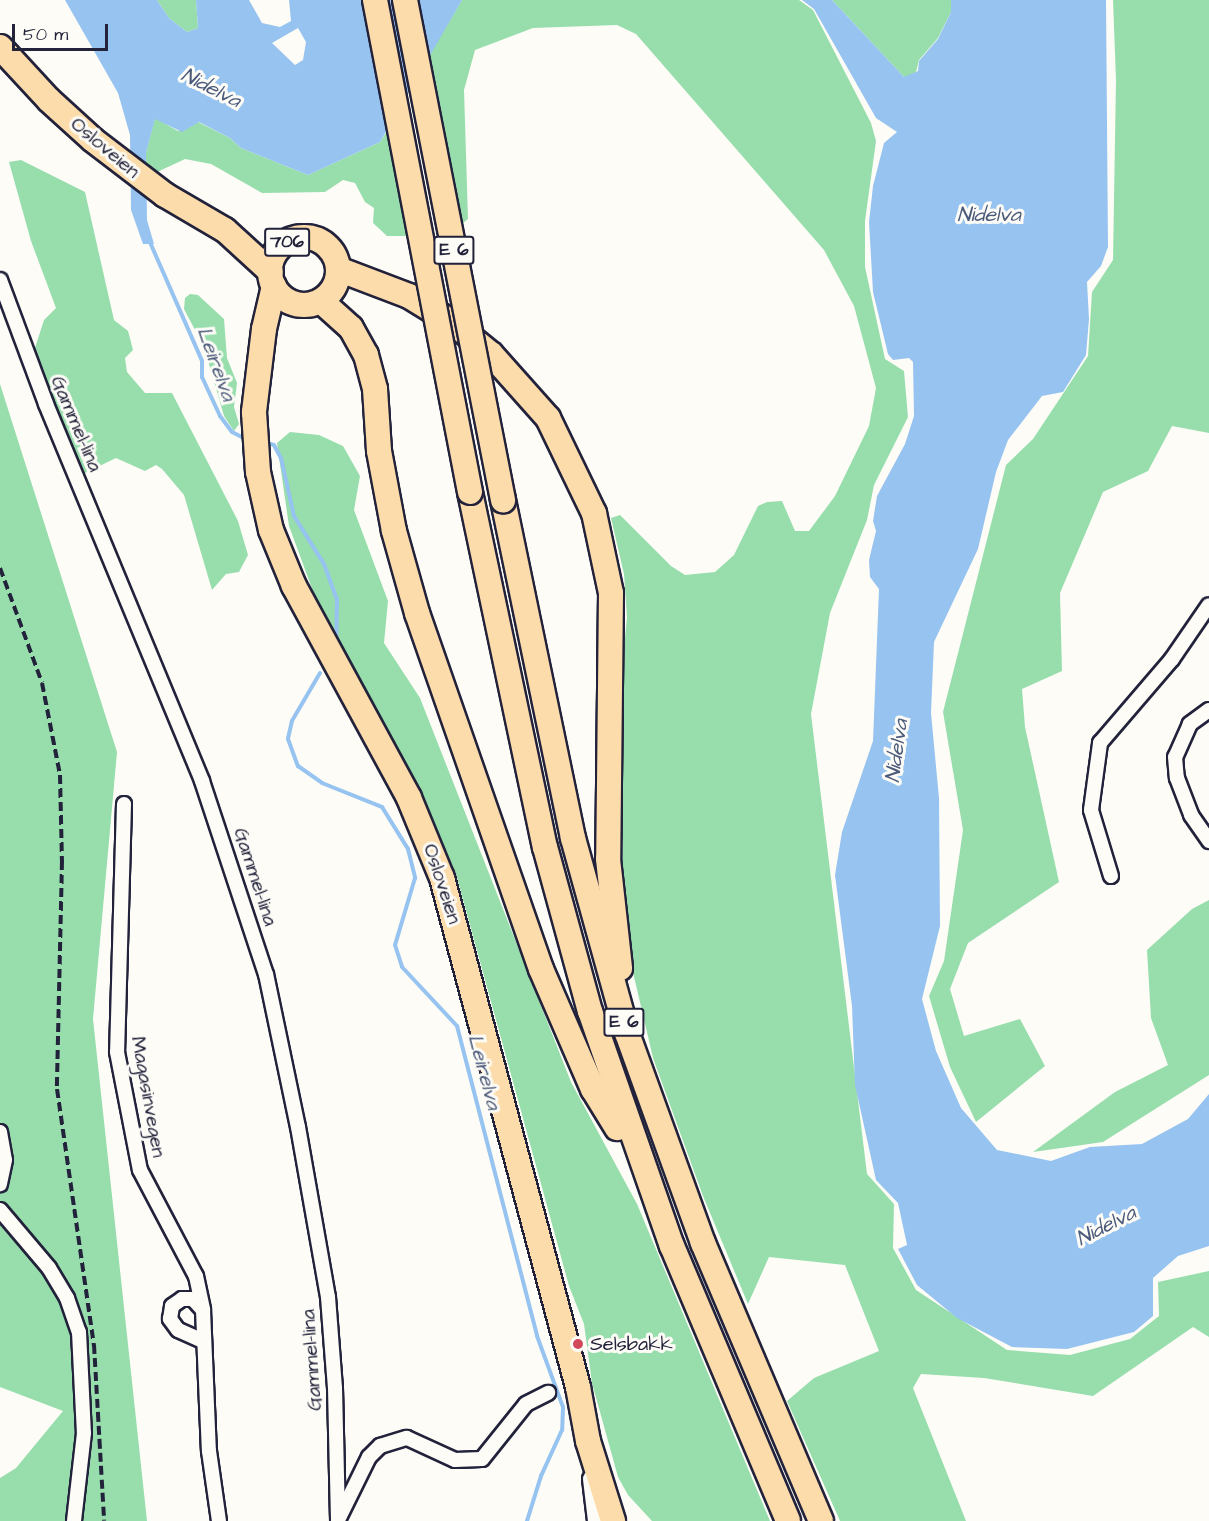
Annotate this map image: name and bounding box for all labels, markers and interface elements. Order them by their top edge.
scale bar [15,12,111,50]
text: 50 m [23,22,68,47]
water label: Nidelva [177,62,245,114]
street label: Osloveien [66,112,144,184]
water label: Nidelva [957,202,1021,228]
road number: 706 [263,227,311,257]
road number: E 6 [433,235,475,265]
water label: Leirelva [191,324,241,404]
street label: Gammel-lina [45,373,107,475]
water label: Nidelva [880,718,914,784]
street label: Gammel-lina [228,825,282,929]
street label: Osloveien [418,841,466,927]
road number: E 6 [603,1007,645,1037]
water label: Leirelva [462,1032,506,1112]
street label: Magasinvegen [126,1035,170,1159]
water label: Nidelva [1072,1200,1140,1252]
street label: Gammel-lina [296,1308,328,1412]
place label: Selsbakk [590,1332,673,1356]
marker: Selsbakk [571,1337,585,1351]

